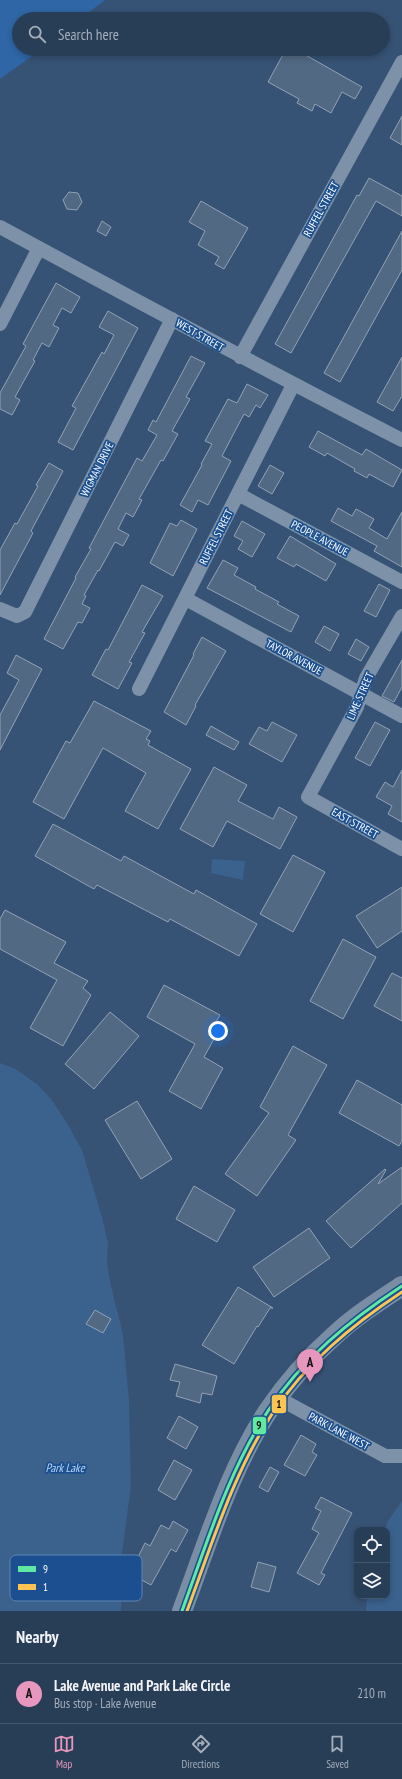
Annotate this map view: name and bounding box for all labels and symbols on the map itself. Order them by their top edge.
street label: RUFFEL STREET [300,179,342,239]
street label: WEST STREET [174,316,227,354]
street label: WIGMAN DRIVE [77,439,117,499]
street label: RUFFEL STREET [196,507,236,567]
street label: PEOPLE AVENUE [289,517,351,559]
street label: TAYLOR AVENUE [263,636,325,678]
street label: LIME STREET [343,670,377,722]
street label: EAST STREET [329,805,381,841]
your location [208,1021,228,1041]
pin: A [297,1349,323,1382]
line badge: 1 [271,1394,287,1414]
text: 1 [276,1397,282,1411]
street label: PARK LANE WEST [306,1409,372,1453]
line badge: 9 [252,1416,267,1435]
text: 9 [256,1418,262,1432]
water label: Park Lake [45,1460,86,1475]
legend [10,1555,142,1601]
text: 9 [43,1562,48,1576]
text: 1 [43,1580,48,1594]

